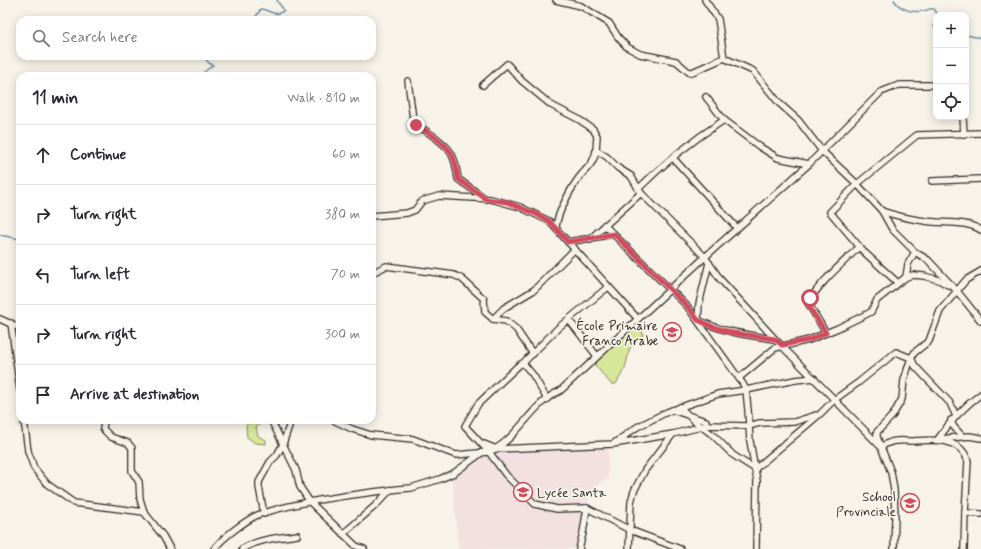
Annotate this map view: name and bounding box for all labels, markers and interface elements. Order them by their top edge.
map controls [933,12,969,120]
button: + [933,12,969,48]
search box [16,16,376,60]
icon: search [30,27,52,49]
text: Search here [62,28,138,48]
button: − [933,48,969,84]
button: locate [933,84,969,120]
text: 11 min [32,87,78,109]
text: Walk · 810 m [287,90,360,107]
route end [407,116,425,134]
icon: ahead [32,144,54,166]
text: Continue [70,145,126,165]
text: 60 m [332,146,360,163]
icon: right [32,204,54,226]
text: Turn right [70,205,137,225]
text: 380 m [325,206,360,223]
icon: left [32,264,54,286]
text: Turn left [70,265,130,285]
text: 70 m [331,266,360,283]
route start [801,289,819,307]
place label: École Primaire Franco Arabe [576,317,658,350]
school or university icon: École Primaire Franco Arabe [661,321,683,343]
icon: right [32,324,54,346]
text: Turn right [70,325,137,345]
text: 300 m [325,326,360,343]
icon: arrive [32,384,54,406]
text: Arrive at destination [70,385,199,405]
school or university icon: Lycée Santa [512,481,534,503]
place label: Lycée Santa [537,485,606,502]
place label: School Provinciale [836,489,896,521]
school or university icon: School Provinciale [899,492,921,514]

